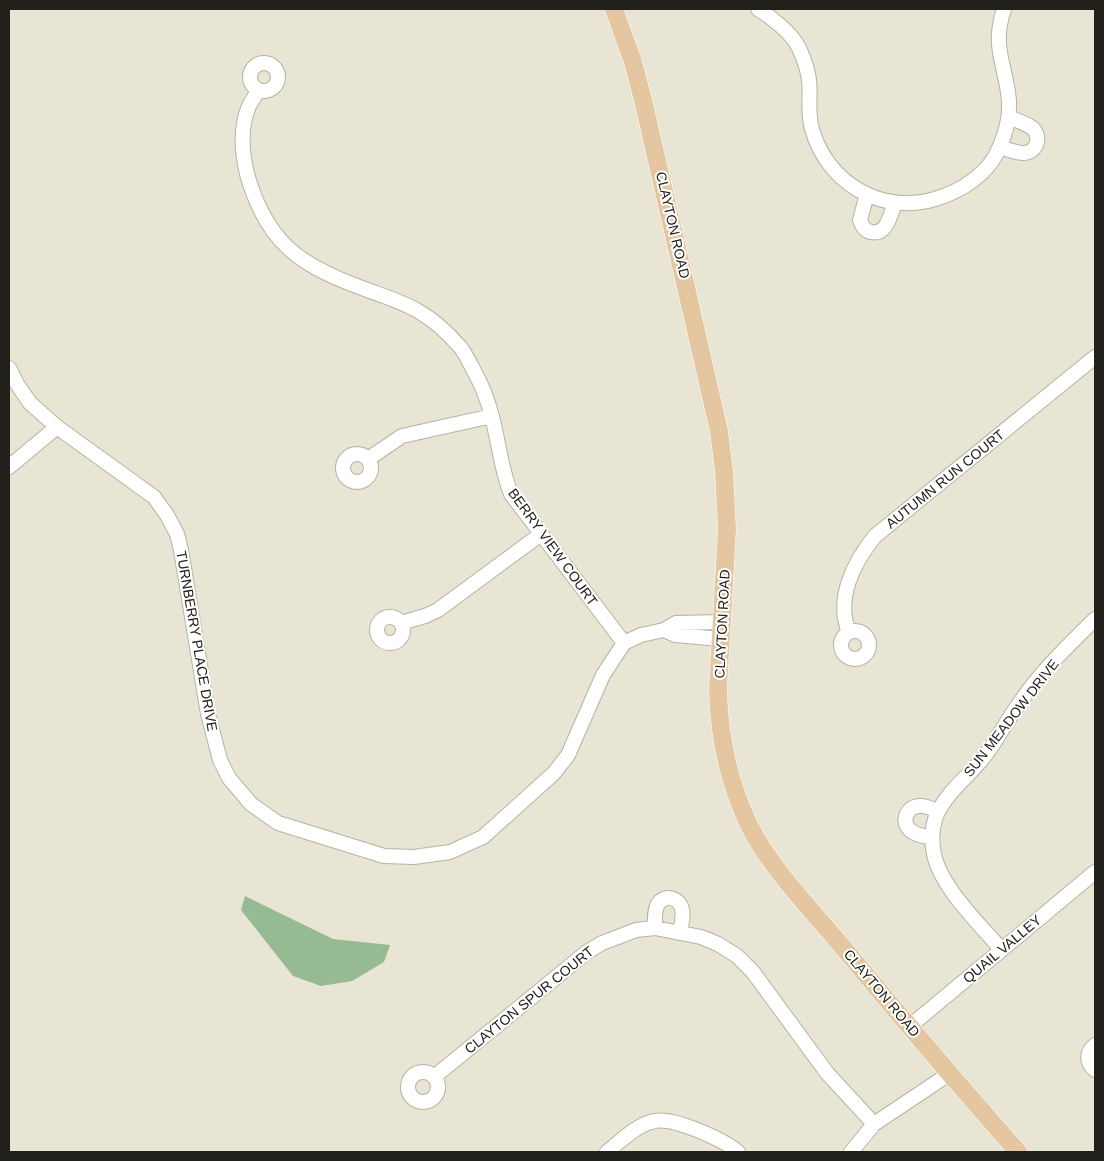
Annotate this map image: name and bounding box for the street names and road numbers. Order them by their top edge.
street label: CLAYTON ROAD [653,170,693,280]
street label: AUTUMN RUN COURT [883,426,1008,532]
street label: BERRY VIEW COURT [505,485,601,609]
street label: TURNBERRY PLACE DRIVE [173,549,221,733]
street label: CLAYTON ROAD [711,569,733,679]
street label: SUN MEADOW DRIVE [960,656,1062,780]
street label: QUAIL VALLEY [960,911,1045,986]
street label: CLAYTON SPUR COURT [461,943,597,1057]
street label: CLAYTON ROAD [841,946,923,1040]

